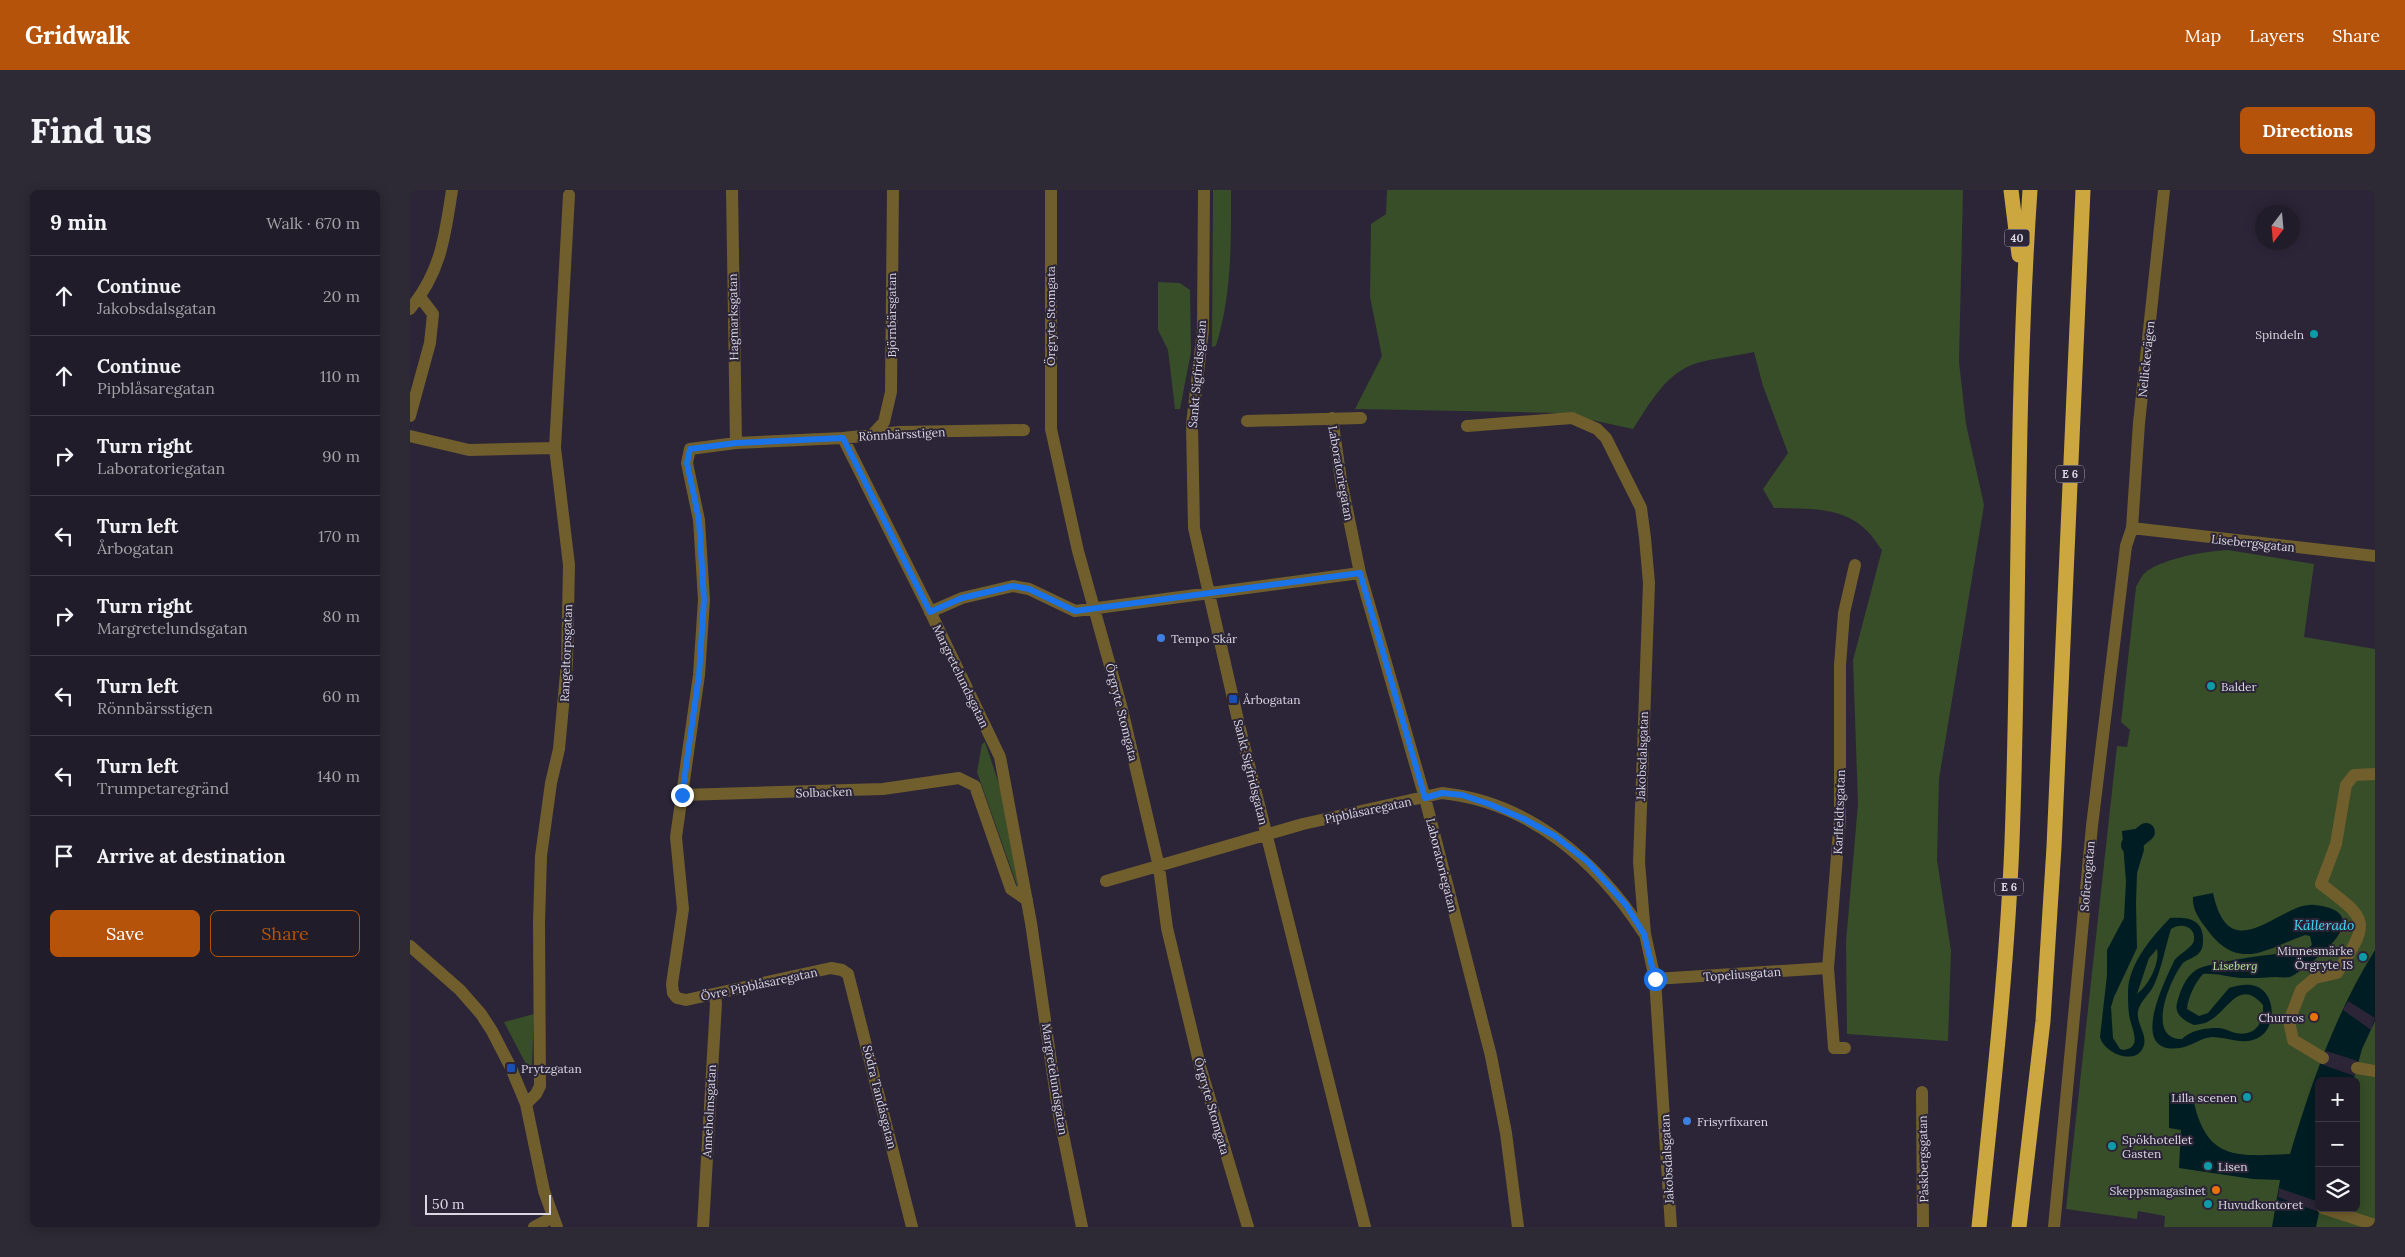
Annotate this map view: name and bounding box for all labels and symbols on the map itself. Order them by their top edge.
north arrow [2255,205,2300,250]
road number: 40 [2004,230,2030,246]
street label: Örgryte Stomgata [1043,266,1058,366]
street label: Hagmarksgatan [725,273,741,361]
street label: Björnbärsgatan [884,273,899,357]
street label: Sankt Sigfridsgatan [1185,320,1209,428]
street label: Nellickevägen [2135,320,2157,398]
place label: Spindeln [2255,327,2304,342]
marker: Spindeln [2308,328,2320,340]
street label: Rönnbärsstigen [858,424,946,444]
street label: Laboratoriegatan [1325,424,1357,522]
road number: E 6 [2056,466,2084,482]
street label: Lisebergsgatan [2210,531,2296,555]
street label: Rangeltorpsgatan [557,604,575,702]
street label: Margretelundsgatan [929,622,993,730]
place label: Tempo Skår [1171,631,1238,646]
marker: Tempo Skår [1155,632,1167,644]
street label: Örgryte Stomgata [1103,662,1141,762]
place label: Balder [2221,679,2258,694]
marker: Balder [2205,680,2217,692]
place label: Årbogatan [1242,692,1301,707]
marker: Årbogatan [1227,693,1239,705]
street label: Jakobsdalsgatan [1633,711,1651,802]
street label: Sankt Sigfridsgatan [1231,718,1271,826]
street label: Karlfeldtsgatan [1830,769,1848,855]
route end [671,784,694,807]
street label: Solbacken [795,784,853,800]
street label: Pipblåsaregatan [1323,793,1413,827]
street label: Laboratoriegatan [1423,817,1461,913]
street label: Sofierogatan [2076,840,2098,912]
road number: E 6 [1995,879,2023,896]
water label: Kållerado [2294,916,2354,934]
place label: Minnesmärke Örgryte IS [2277,943,2353,972]
marker: Minnesmärke Örgryte IS [2357,951,2369,963]
park label: Liseberg [2212,958,2258,973]
street label: Övre Pipblåsaregatan [699,964,819,1004]
street label: Topeliusgatan [1703,964,1781,984]
route start [1644,968,1667,991]
place label: Churros [2258,1010,2304,1025]
marker: Churros [2308,1011,2320,1023]
street label: Margretelundsgatan [1039,1022,1071,1136]
street label: Södra Tandåsgatan [860,1044,900,1150]
street label: Örgryte Stomgata [1191,1056,1233,1156]
place label: Prytzgatan [521,1061,582,1076]
marker: Prytzgatan [505,1062,517,1074]
street label: Anneholmsgatan [699,1064,719,1159]
place label: Lilla scenen [2171,1090,2237,1105]
marker: Lilla scenen [2241,1091,2253,1103]
street label: Jakobsdalsgatan [1657,1114,1677,1205]
place label: Frisyrfixaren [1697,1114,1768,1129]
marker: Frisyrfixaren [1681,1115,1693,1127]
street label: Påskbergsgatan [1915,1115,1931,1203]
place label: Spökhotellet Gasten [2122,1132,2193,1161]
marker: Spökhotellet Gasten [2106,1140,2118,1152]
place label: Lisen [2218,1159,2248,1174]
marker: Lisen [2202,1160,2214,1172]
place label: Skeppsmagasinet [2109,1183,2206,1198]
marker: Skeppsmagasinet [2210,1184,2222,1196]
scale bar [425,1192,551,1215]
place label: Huvudkontoret [2218,1197,2303,1212]
marker: Huvudkontoret [2202,1198,2214,1210]

